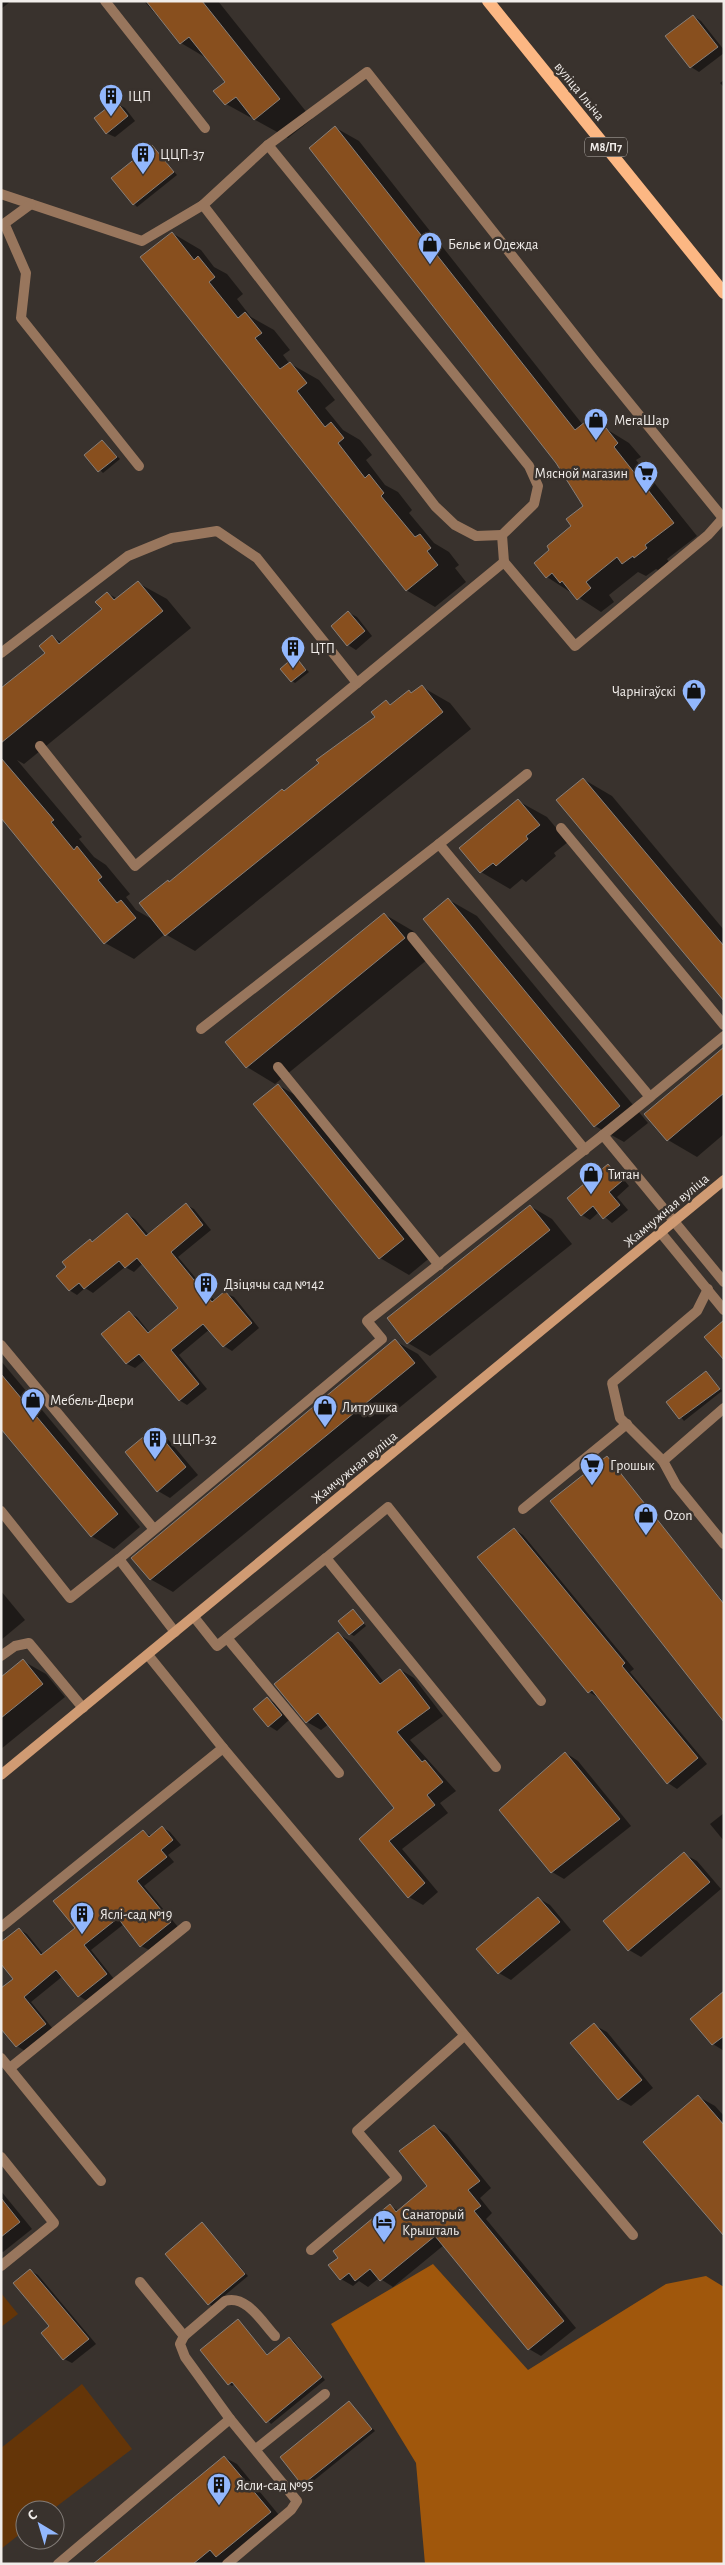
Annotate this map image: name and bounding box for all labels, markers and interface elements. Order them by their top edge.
street label: вуліца Ільіча [552,60,607,124]
building icon: ІЦП [98,83,124,117]
place label: ІЦП [128,90,151,104]
road number: М8/П7 [585,138,627,156]
building icon: ЦЦП-37 [130,141,156,175]
place label: ЦЦП-37 [160,148,204,162]
shop icon: Белье и Одежда [417,231,443,265]
place label: Белье и Одежда [448,238,539,252]
shop icon: МегаШар [583,407,609,441]
place label: МегаШар [614,414,669,428]
supermarket icon: Мясной магазин [633,460,659,494]
place label: Мясной магазин [534,467,628,481]
building icon: ЦТП [280,635,306,669]
place label: ЦТП [310,642,335,656]
shop icon: Чарнігаўскі [681,678,707,712]
place label: Чарнігаўскі [612,685,676,699]
shop icon: Титан [578,1161,604,1195]
place label: Титан [608,1168,640,1182]
street label: Жамчужная вуліца [622,1171,712,1250]
building icon: Дзіцячы сад №142 [193,1271,219,1305]
place label: Дзіцячы сад №142 [224,1278,324,1292]
shop icon: Мебель-Двери [20,1387,46,1421]
place label: Мебель-Двери [50,1394,134,1408]
shop icon: Литрушка [312,1394,338,1428]
place label: Литрушка [342,1401,398,1415]
building icon: ЦЦП-32 [142,1426,168,1460]
street label: Жамчужная вуліца [309,1429,401,1507]
place label: ЦЦП-32 [172,1433,217,1447]
supermarket icon: Грошык [579,1452,605,1486]
place label: Грошык [610,1459,655,1473]
shop icon: Ozon [633,1502,659,1536]
place label: Ozon [664,1509,692,1523]
building icon: Яслі-сад №19 [69,1901,95,1935]
place label: Яслі-сад №19 [100,1908,172,1922]
place label: Санаторый Крышталь [402,2208,464,2238]
hotel icon: Санаторый Крышталь [371,2209,397,2243]
building icon: Ясли-сад №95 [206,2472,232,2506]
place label: Ясли-сад №95 [236,2479,314,2493]
north arrow [15,2500,65,2550]
text: С [25,2507,40,2523]

